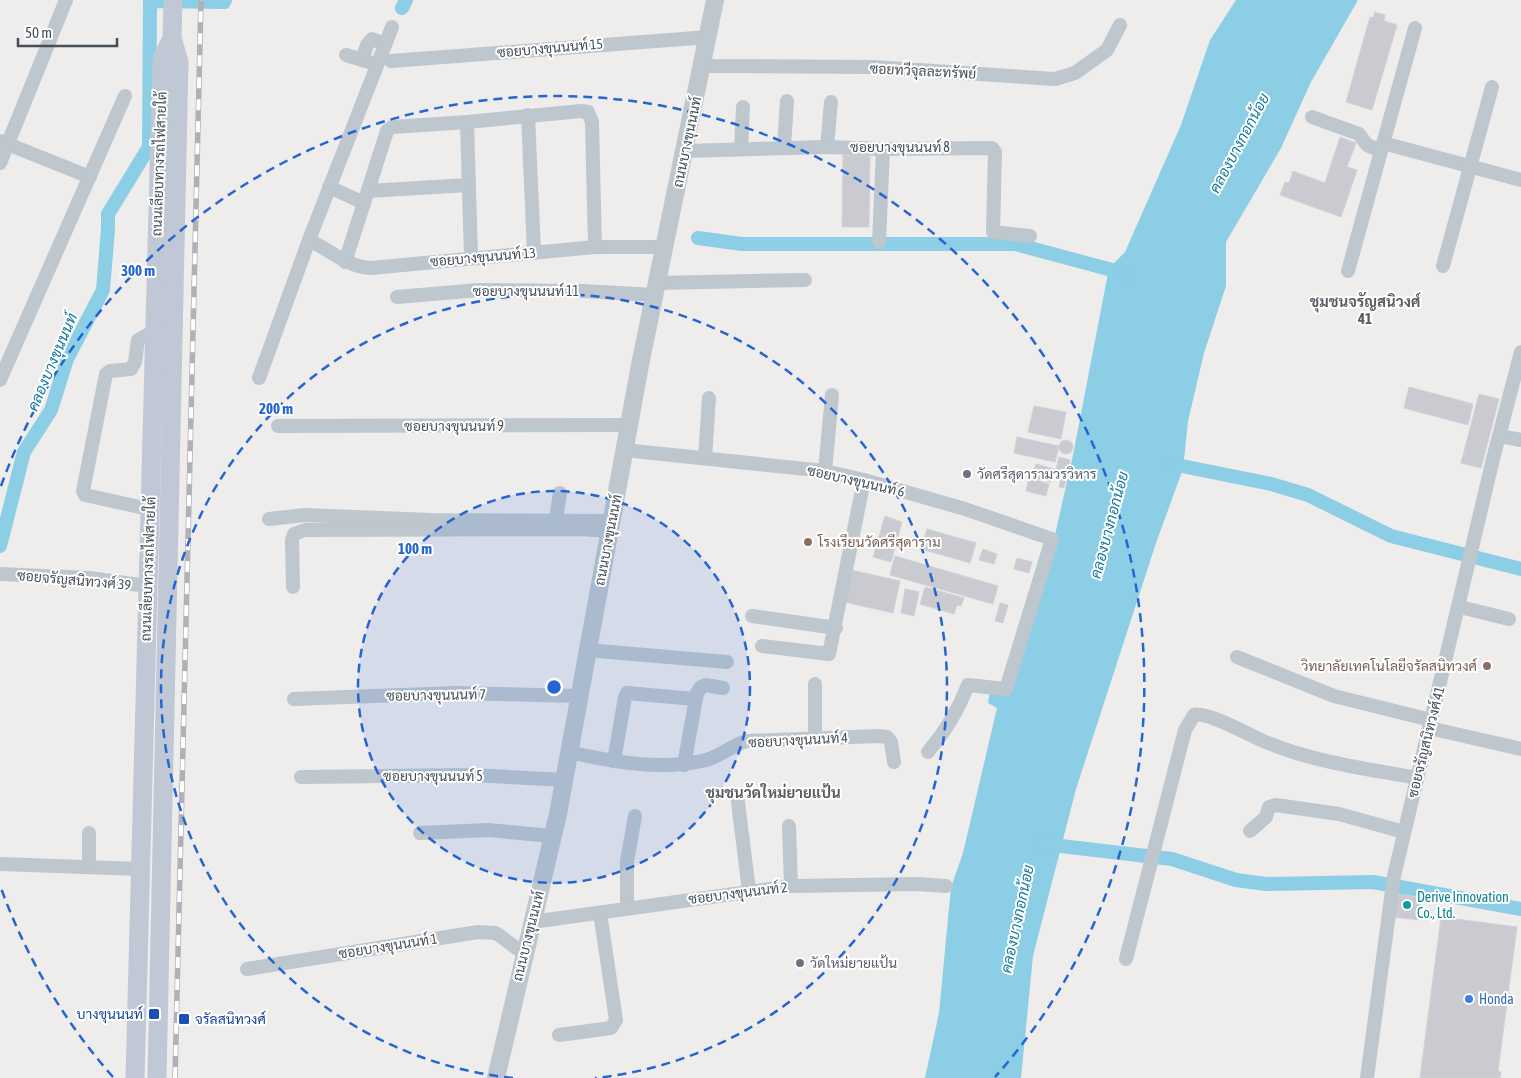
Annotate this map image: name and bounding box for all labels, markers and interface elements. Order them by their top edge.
scale bar [18,15,116,47]
text: 50 m [25,24,52,41]
street label: ซอยบางขุนนนท์ 15 [496,34,604,63]
street label: ซอยทวีจุลละทรัพย์ [869,59,977,84]
street label: ถนนเลียบทางรถไฟสายใต้ [147,90,170,237]
water label: คลองบางกอกน้อย [1205,90,1273,196]
street label: ถนนบางขุนนนท์ [669,95,706,189]
street label: ซอยบางขุนนนท์ 8 [850,138,950,157]
street label: ซอยบางขุนนนท์ 13 [429,243,537,272]
text: 300 m [121,262,155,279]
street label: ซอยบางขุนนนท์ 11 [473,282,579,301]
district label: ชุมชนจรัญสนิวงศ์ 41 [1310,292,1422,327]
water label: คลองบางขุนนนท์ [23,308,84,415]
text: 200 m [259,400,293,417]
street label: ซอยบางขุนนนท์ 9 [404,417,504,436]
street label: ซอยบางขุนนนท์ 6 [805,461,907,502]
place label: วัดศรีสุดารามวรวิหาร [977,465,1097,484]
marker: วัดศรีสุดารามวรวิหาร [961,468,973,480]
water label: คลองบางกอกน้อย [1086,469,1132,580]
street label: ถนนบางขุนนนท์ [590,493,627,587]
street label: ถนนเลียบทางรถไฟสายใต้ [136,495,159,642]
place label: โรงเรียนวัดศรีสุดาราม [817,533,941,552]
marker: โรงเรียนวัดศรีสุดาราม [802,536,814,548]
text: 100 m [398,540,432,557]
street label: ซอยจรัญสนิทวงศ์ 39 [16,566,132,594]
place label: วิทยาลัยเทคโนโลยีจรัลสนิทวงศ์ [1300,657,1477,674]
marker: วิทยาลัยเทคโนโลยีจรัลสนิทวงศ์ [1481,660,1493,672]
centre of rings [545,678,563,696]
street label: ซอยจรัญสนิทวงศ์ 41 [1403,684,1449,800]
street label: ซอยบางขุนนนท์ 7 [386,685,486,706]
street label: ซอยบางขุนนนท์ 4 [748,728,849,753]
street label: ซอยบางขุนนนท์ 5 [383,767,483,786]
district label: ชุมชนวัดใหม่ยายแป้น [705,783,841,804]
water label: คลองบางกอกน้อย [996,863,1037,975]
street label: ซอยบางขุนนนท์ 2 [687,878,789,909]
street label: ถนนบางขุนนนท์ [508,889,549,983]
place label: Derive Innovation Co., Ltd. [1417,889,1509,921]
marker: Derive Innovation Co., Ltd. [1401,899,1413,911]
street label: ซอยบางขุนนนท์ 1 [337,929,439,964]
place label: วัดใหม่ยายแป้น [810,954,897,971]
marker: วัดใหม่ยายแป้น [794,957,806,969]
place label: Honda [1479,991,1514,1007]
marker: Honda [1463,993,1475,1005]
place label: บางขุนนนท์ [77,1005,143,1024]
marker: บางขุนนนท์ [147,1007,161,1021]
place label: จรัลสนิทวงศ์ [195,1010,266,1027]
marker: จรัลสนิทวงศ์ [177,1012,191,1026]

